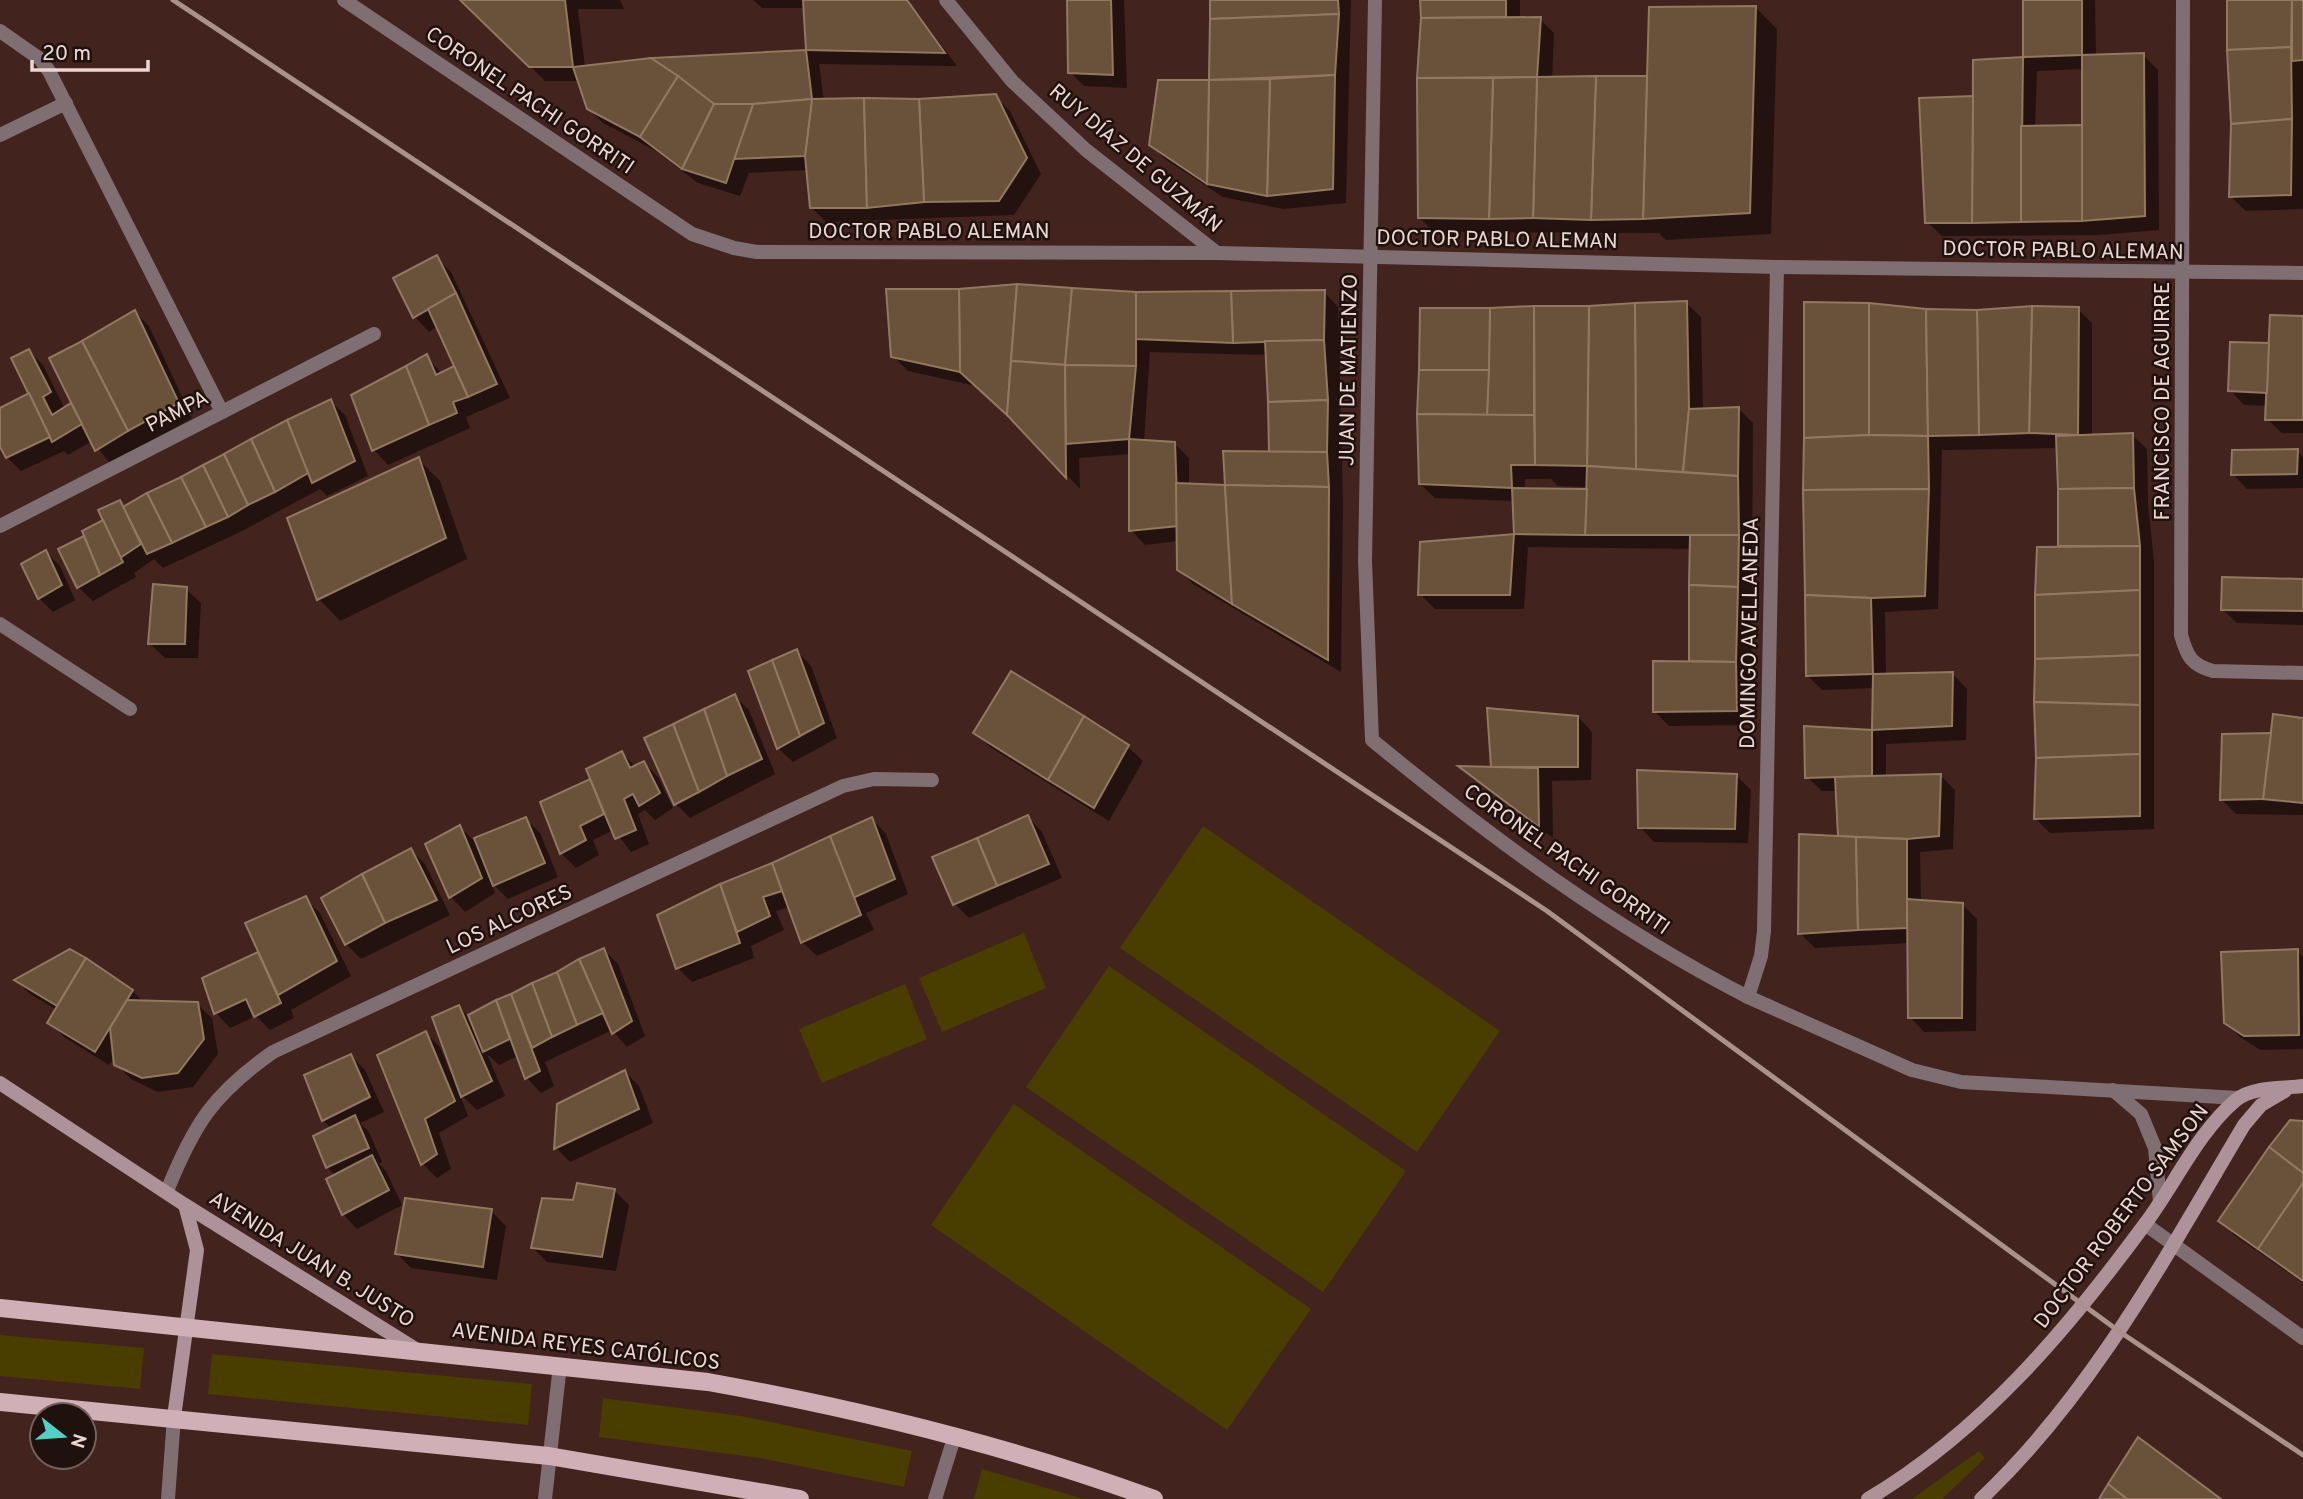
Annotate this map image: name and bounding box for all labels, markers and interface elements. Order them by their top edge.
street label: CORONEL PACHI GORRITI [420,21,639,181]
scale bar [32,28,147,72]
text: 20 m [42,41,91,68]
street label: RUY DÍAZ DE GUZMÁN [1043,78,1228,240]
street label: DOCTOR PABLO ALEMAN [808,219,1050,246]
street label: DOCTOR PABLO ALEMAN [1376,225,1618,256]
street label: DOCTOR PABLO ALEMAN [1942,236,2184,267]
street label: JUAN DE MATIENZO [1334,274,1365,466]
street label: FRANCISCO DE AGUIRRE [2150,282,2177,520]
street label: PAMPA [142,385,214,440]
street label: DOMINGO AVELLANEDA [1735,517,1766,749]
street label: CORONEL PACHI GORRITI [1458,779,1675,942]
street label: LOS ALCORES [442,879,577,961]
street label: DOCTOR ROBERTO SAMSON [2029,1099,2216,1335]
street label: AVENIDA JUAN B. JUSTO [203,1186,419,1335]
street label: AVENIDA REYES CATÓLICOS [450,1317,722,1377]
north arrow [28,1401,98,1471]
text: N [64,1430,91,1450]

